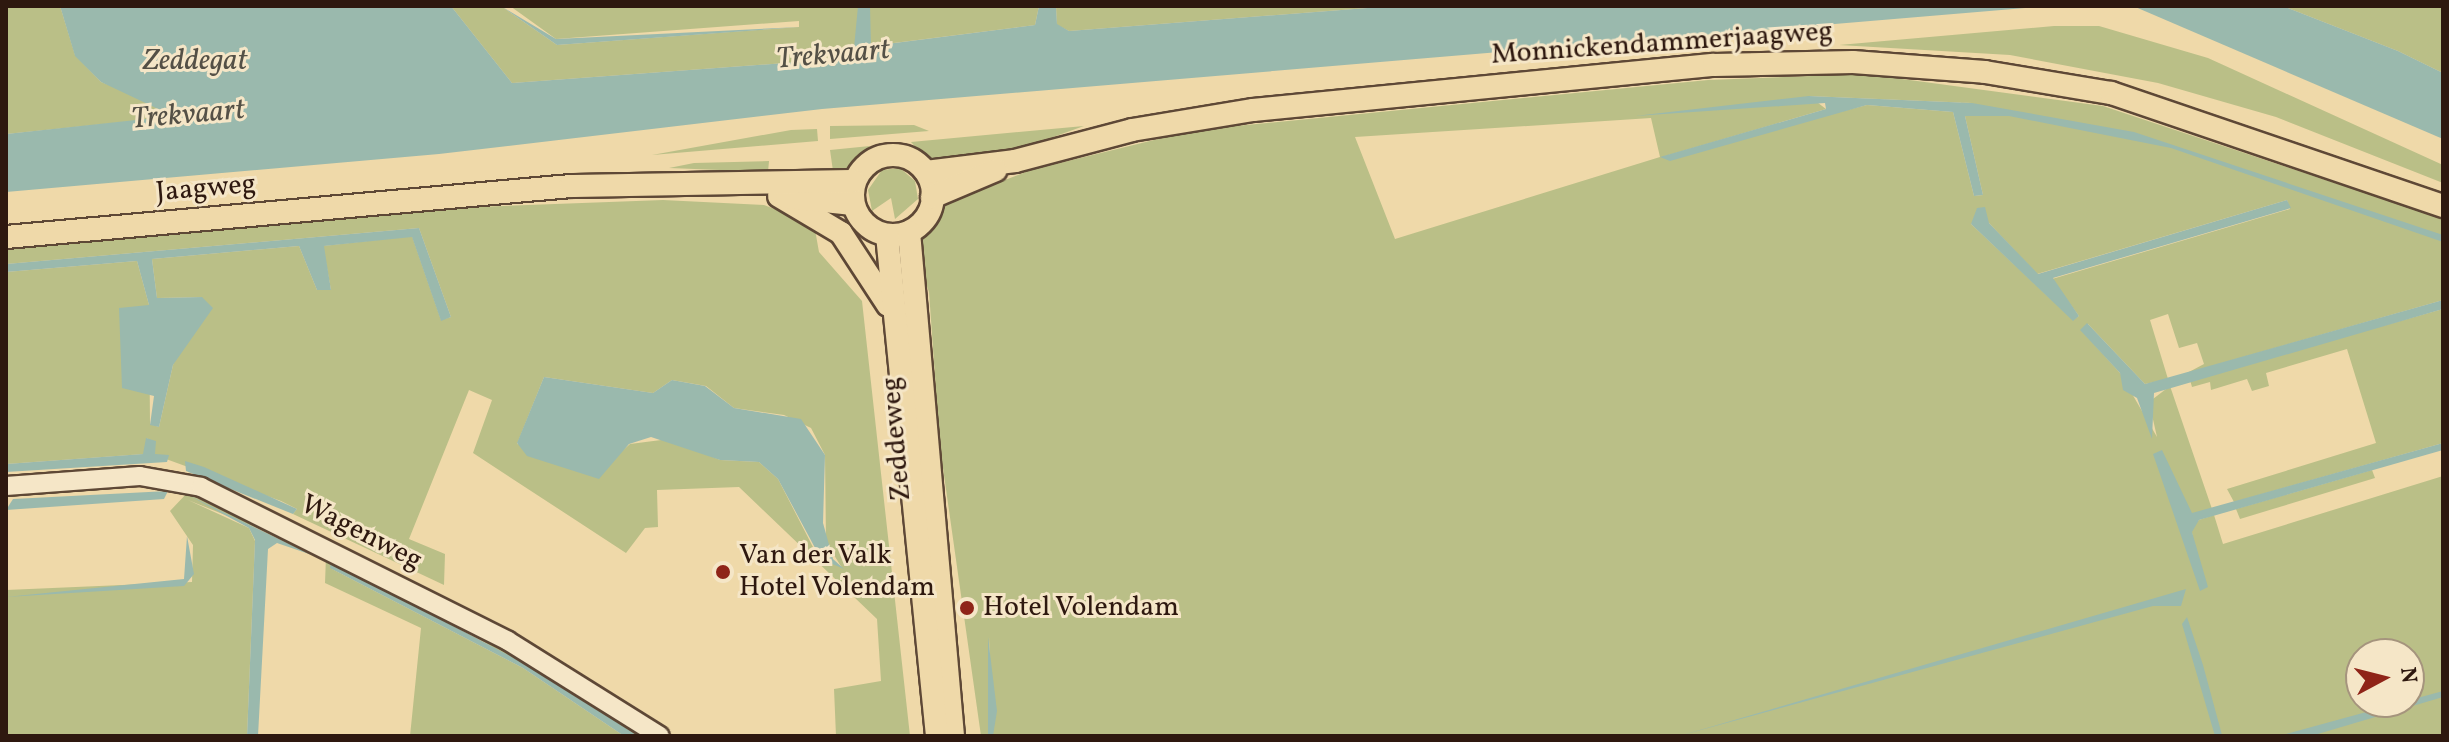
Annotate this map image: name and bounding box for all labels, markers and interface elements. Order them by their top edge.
street label: Monnickendammerjaagweg [1490,15,1834,73]
water label: Trekvaart [775,32,891,78]
water label: Zeddegat [143,43,247,79]
water label: Trekvaart [130,92,246,138]
street label: Jaagweg [155,168,257,210]
street label: Zeddeweg [875,376,919,502]
street label: Wagenweg [294,488,428,578]
place label: Van der Valk Hotel Volendam [739,539,936,605]
marker: Van der Valk Hotel Volendam [714,563,732,581]
place label: Hotel Volendam [983,591,1180,625]
marker: Hotel Volendam [958,599,976,617]
north arrow [2345,638,2425,718]
text: N [2391,665,2424,685]

